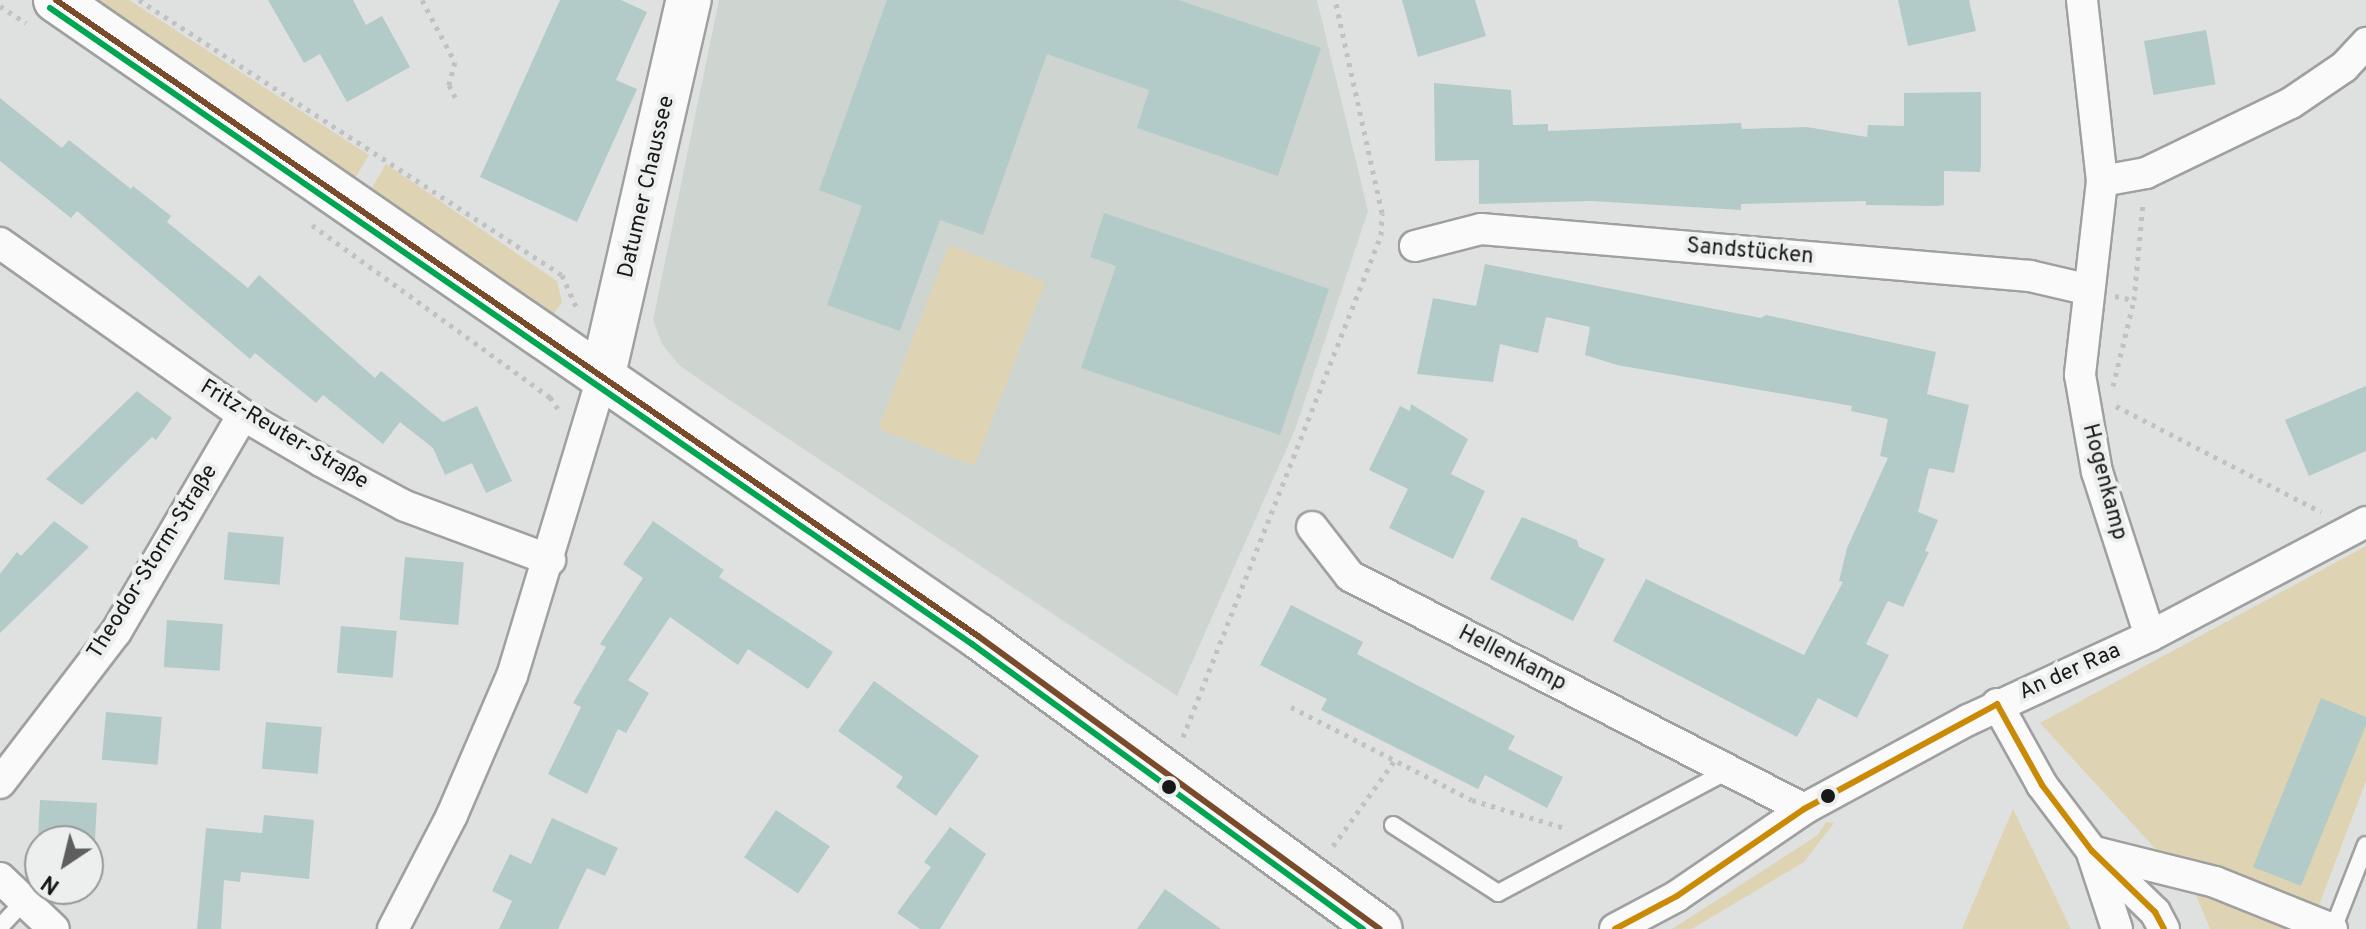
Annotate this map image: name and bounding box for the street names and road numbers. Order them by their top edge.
street label: Datumer Chaussee [613,93,681,281]
street label: Sandstücken [1685,233,1815,271]
street label: Fritz-Reuter-Straße [195,374,373,496]
street label: Hogenkamp [2076,421,2132,543]
street label: Theodor-Storm-Straße [82,460,224,664]
street label: Hellenkamp [1454,621,1570,697]
street label: An der Raa [2015,638,2125,706]

